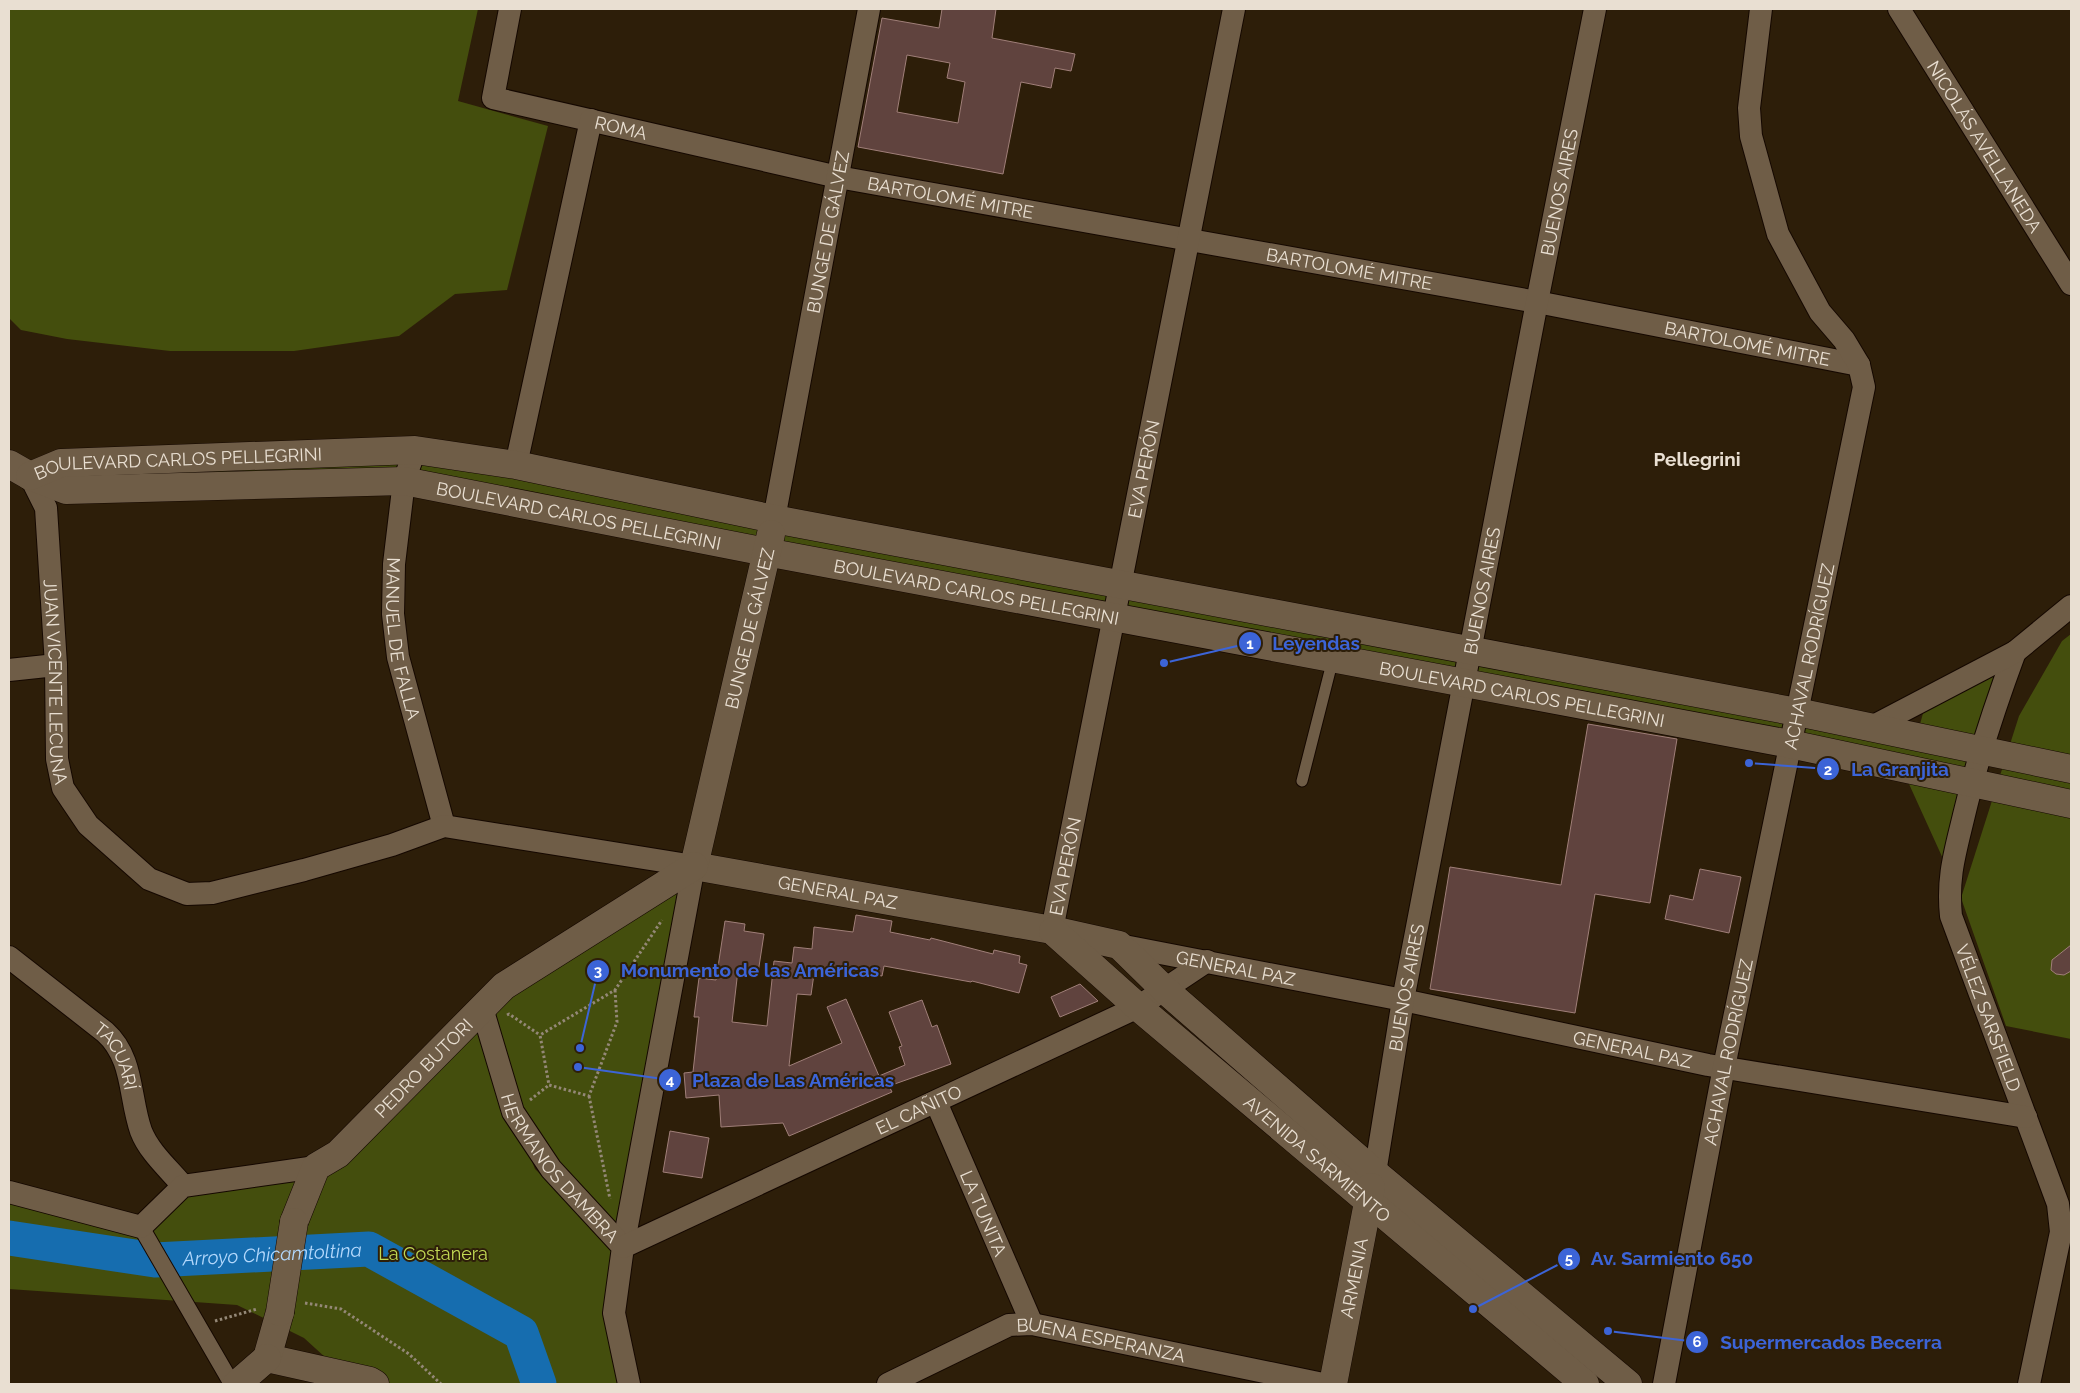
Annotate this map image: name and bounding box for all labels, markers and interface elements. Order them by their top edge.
street label: NICOLÁS AVELLANEDA [1923,57,2046,236]
street label: ROMA [593,111,649,144]
street label: BUENOS AIRES [1536,127,1582,258]
street label: BUNGE DE GÁLVEZ [802,149,853,315]
street label: BARTOLOMÉ MITRE [866,172,1035,222]
street label: BARTOLOMÉ MITRE [1265,243,1434,294]
street label: BARTOLOMÉ MITRE [1663,317,1832,370]
street label: EVA PERÓN [1123,418,1163,520]
street label: BOULEVARD CARLOS PELLEGRINI [31,443,322,484]
district label: Pellegrini [1653,448,1741,470]
street label: BOULEVARD CARLOS PELLEGRINI [435,477,723,553]
street label: BUENOS AIRES [1459,525,1504,656]
street label: BUNGE DE GÁLVEZ [720,546,778,711]
street label: BOULEVARD CARLOS PELLEGRINI [832,554,1121,628]
street label: MANUEL DE FALLA [382,557,425,722]
street label: ACHAVAL RODRÍGUEZ [1779,561,1838,751]
street label: JUAN VICENTE LECUNA [40,579,72,786]
callout: Leyendas [1237,626,1370,660]
text: Leyendas [1272,632,1360,654]
text: 1 [1246,635,1254,653]
street label: BOULEVARD CARLOS PELLEGRINI [1378,657,1666,731]
callout: La Granjita [1816,752,1959,786]
text: La Granjita [1851,758,1949,780]
text: 2 [1824,761,1832,779]
street label: EVA PERÓN [1045,815,1085,917]
street label: GENERAL PAZ [776,871,899,913]
street label: BUENOS AIRES [1384,922,1428,1053]
street label: VÉLEZ SARSFIELD [1952,941,2026,1095]
street label: GENERAL PAZ [1174,946,1297,989]
callout: Monumento de las Américas [586,954,890,988]
street label: ACHAVAL RODRÍGUEZ [1699,957,1756,1147]
text: Monumento de las Américas [621,959,879,981]
text: 3 [594,962,602,980]
street label: PEDRO BUTORI [370,1014,477,1122]
street label: TACUARÍ [90,1017,143,1092]
street label: GENERAL PAZ [1571,1026,1694,1072]
callout: Plaza de Las Américas [657,1063,905,1097]
text: Plaza de Las Américas [692,1069,894,1091]
text: 4 [666,1071,675,1089]
street label: EL CAÑITO [872,1080,965,1138]
street label: HERMANOS DAMBRA [497,1091,624,1246]
street label: AVENIDA SARMIENTO [1240,1091,1395,1226]
street label: LA TUNITA [956,1167,1012,1259]
street label: ARMENIA [1335,1236,1371,1320]
water label: Arroyo Chicamtoltina [181,1238,362,1270]
callout: Av. Sarmiento 650 [1556,1242,1764,1276]
park label: La Costanera [378,1243,488,1264]
text: Av. Sarmiento 650 [1591,1247,1753,1269]
text: 5 [1565,1250,1573,1268]
street label: BUENA ESPERANZA [1016,1313,1187,1366]
callout: Supermercados Becerra [1685,1325,1952,1359]
text: Supermercados Becerra [1720,1331,1942,1353]
text: 6 [1692,1333,1702,1351]

